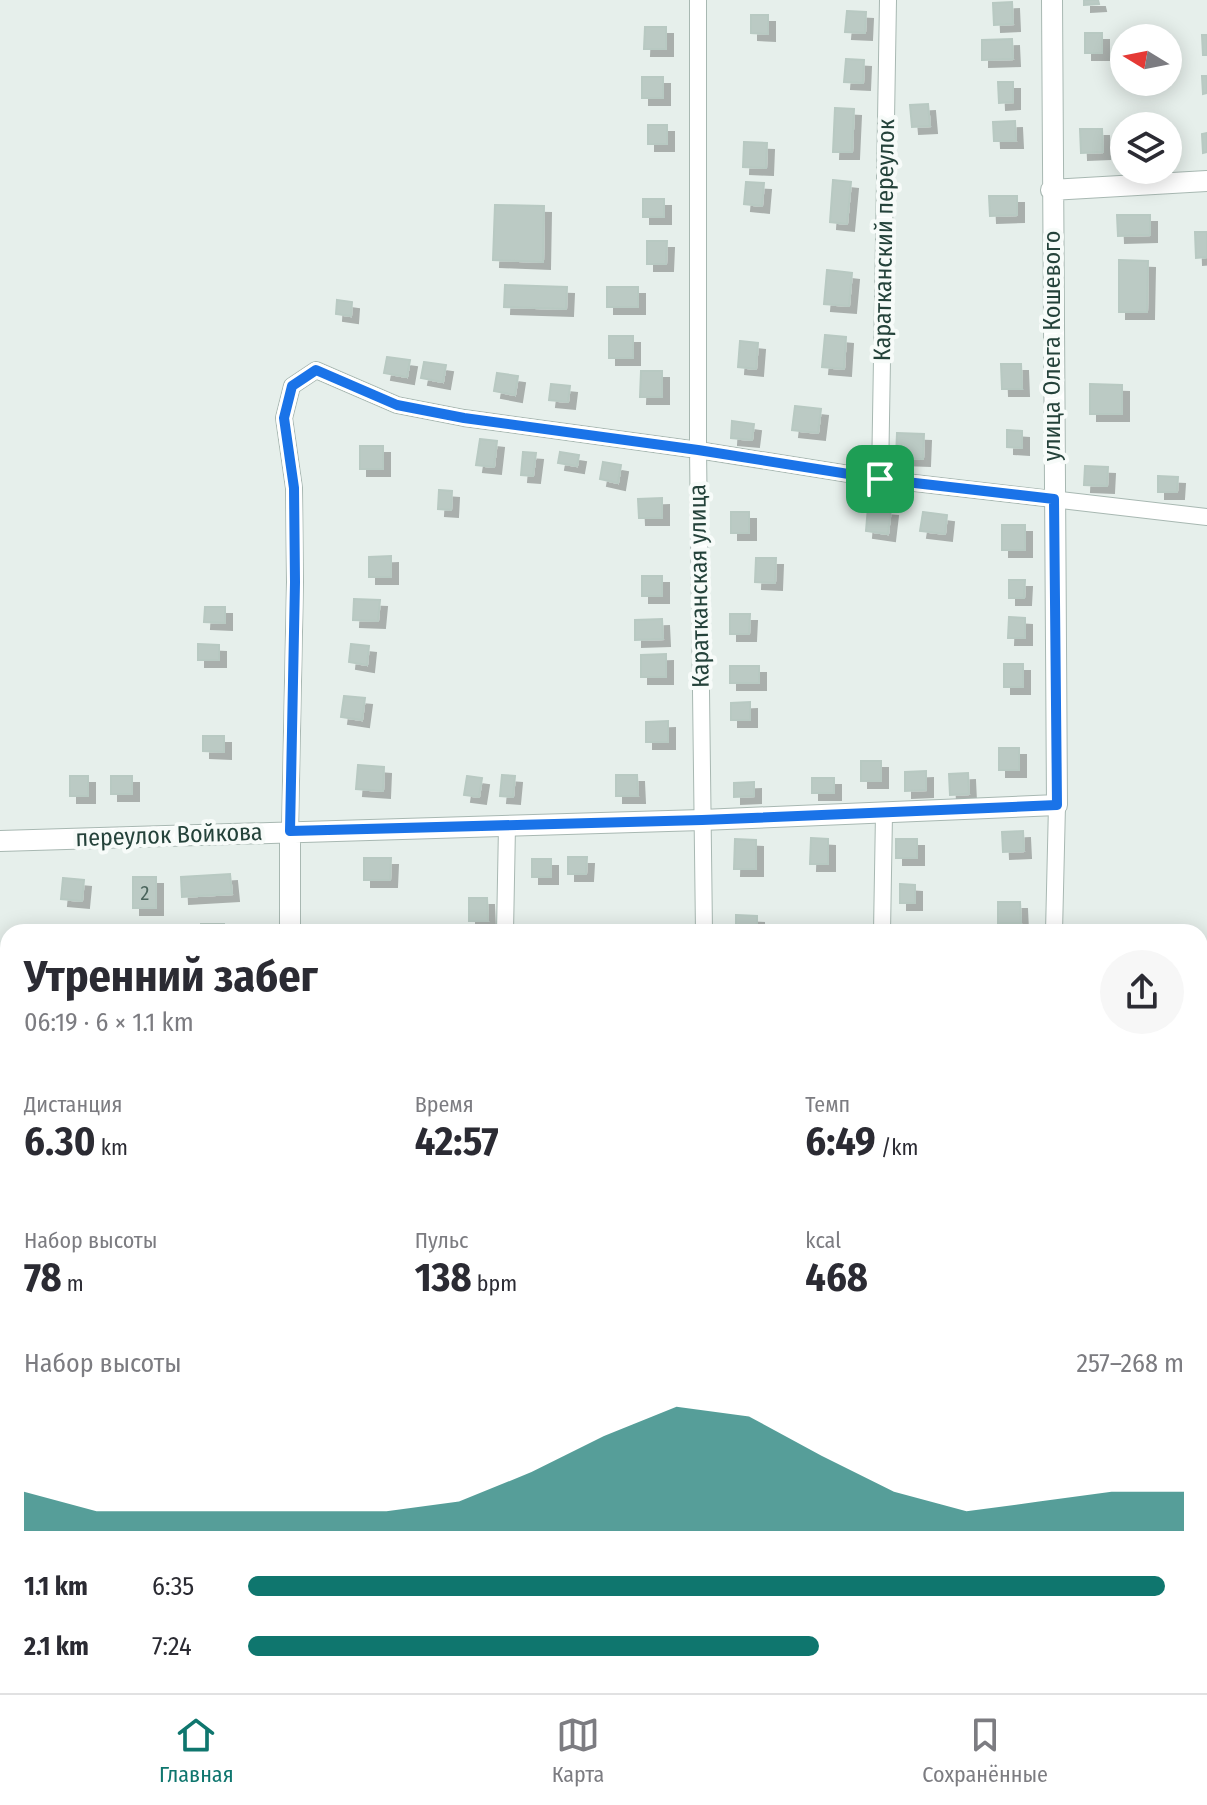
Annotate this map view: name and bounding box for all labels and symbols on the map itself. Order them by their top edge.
north arrow [1110,24,1182,96]
street label: Каратканский переулок [868,118,900,361]
street label: улица Олега Кошевого [1038,231,1066,461]
pin [846,445,914,513]
street label: Каратканская улица [683,484,715,688]
street label: переулок Войкова [75,818,263,852]
house number: 2 [141,881,150,905]

